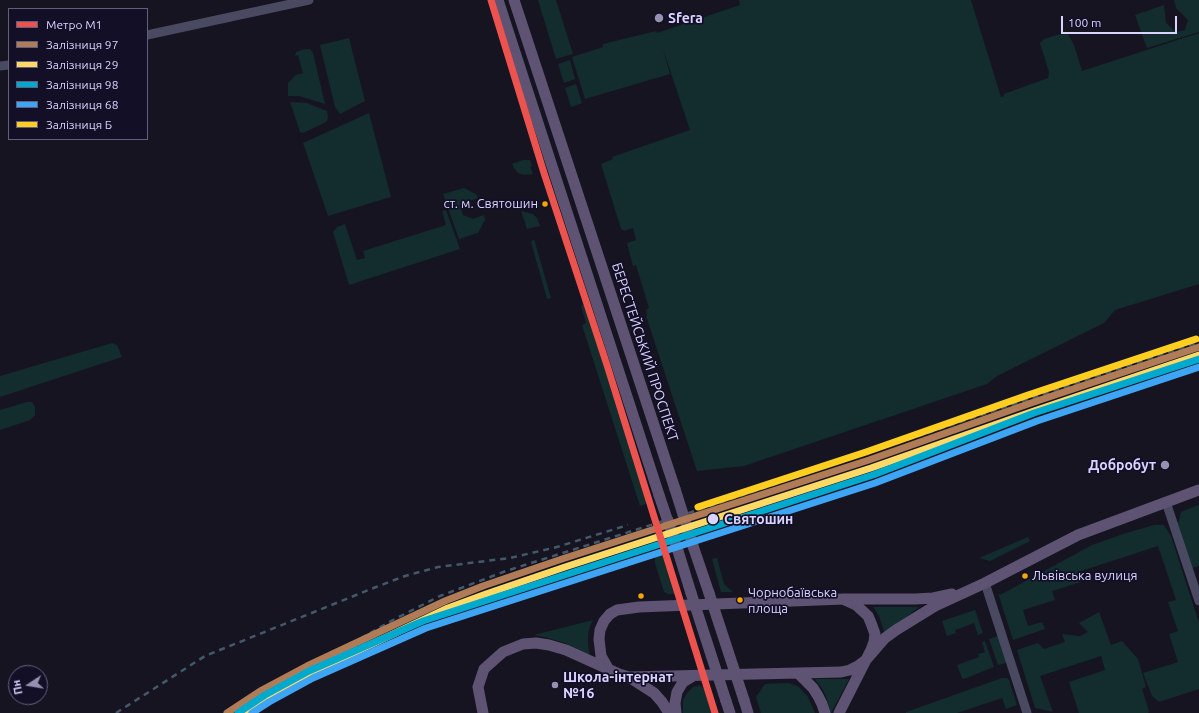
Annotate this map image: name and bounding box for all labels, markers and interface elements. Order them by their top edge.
legend [8,8,148,140]
scale bar [1063,8,1179,34]
place label: Sfera [668,10,703,26]
marker: Sfera [653,12,665,24]
text: 100 m [1068,16,1101,29]
text: Метро M1 [46,18,102,31]
text: Залізниця 97 [46,38,118,51]
text: Залізниця 29 [46,58,118,71]
text: Залізниця 98 [46,78,118,91]
text: Залізниця 68 [46,98,118,111]
text: Залізниця Б [46,118,112,131]
place label: ст. м. Святошин [443,196,538,212]
marker: ст. м. Святошин [540,199,550,209]
street label: БЕРЕСТЕЙСЬКИЙ ПРОСПЕКТ [608,260,682,444]
place label: Добробут [1088,457,1156,473]
marker: Добробут [1159,459,1171,471]
place label: Святошин [724,511,793,527]
marker: Святошин [706,512,720,526]
place label: Львівська вулиця [1032,568,1137,584]
marker: Львівська вулиця [1020,571,1030,581]
place label: Чорнобаївська площа [748,585,837,616]
unlabelled marker [636,591,646,601]
marker: Чорнобаївська площа [735,595,745,605]
north arrow [8,665,48,705]
place label: Школа-інтернат №16 [563,669,673,702]
text: Пн [10,679,25,696]
marker: Школа-інтернат №16 [550,680,560,690]

